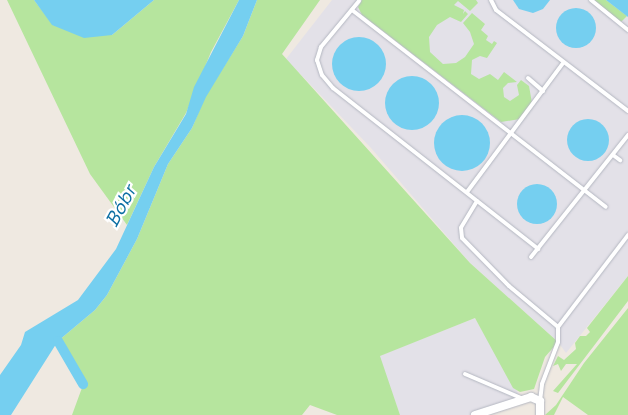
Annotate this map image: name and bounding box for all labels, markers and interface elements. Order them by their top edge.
water label: Bóbr [101,181,141,231]

